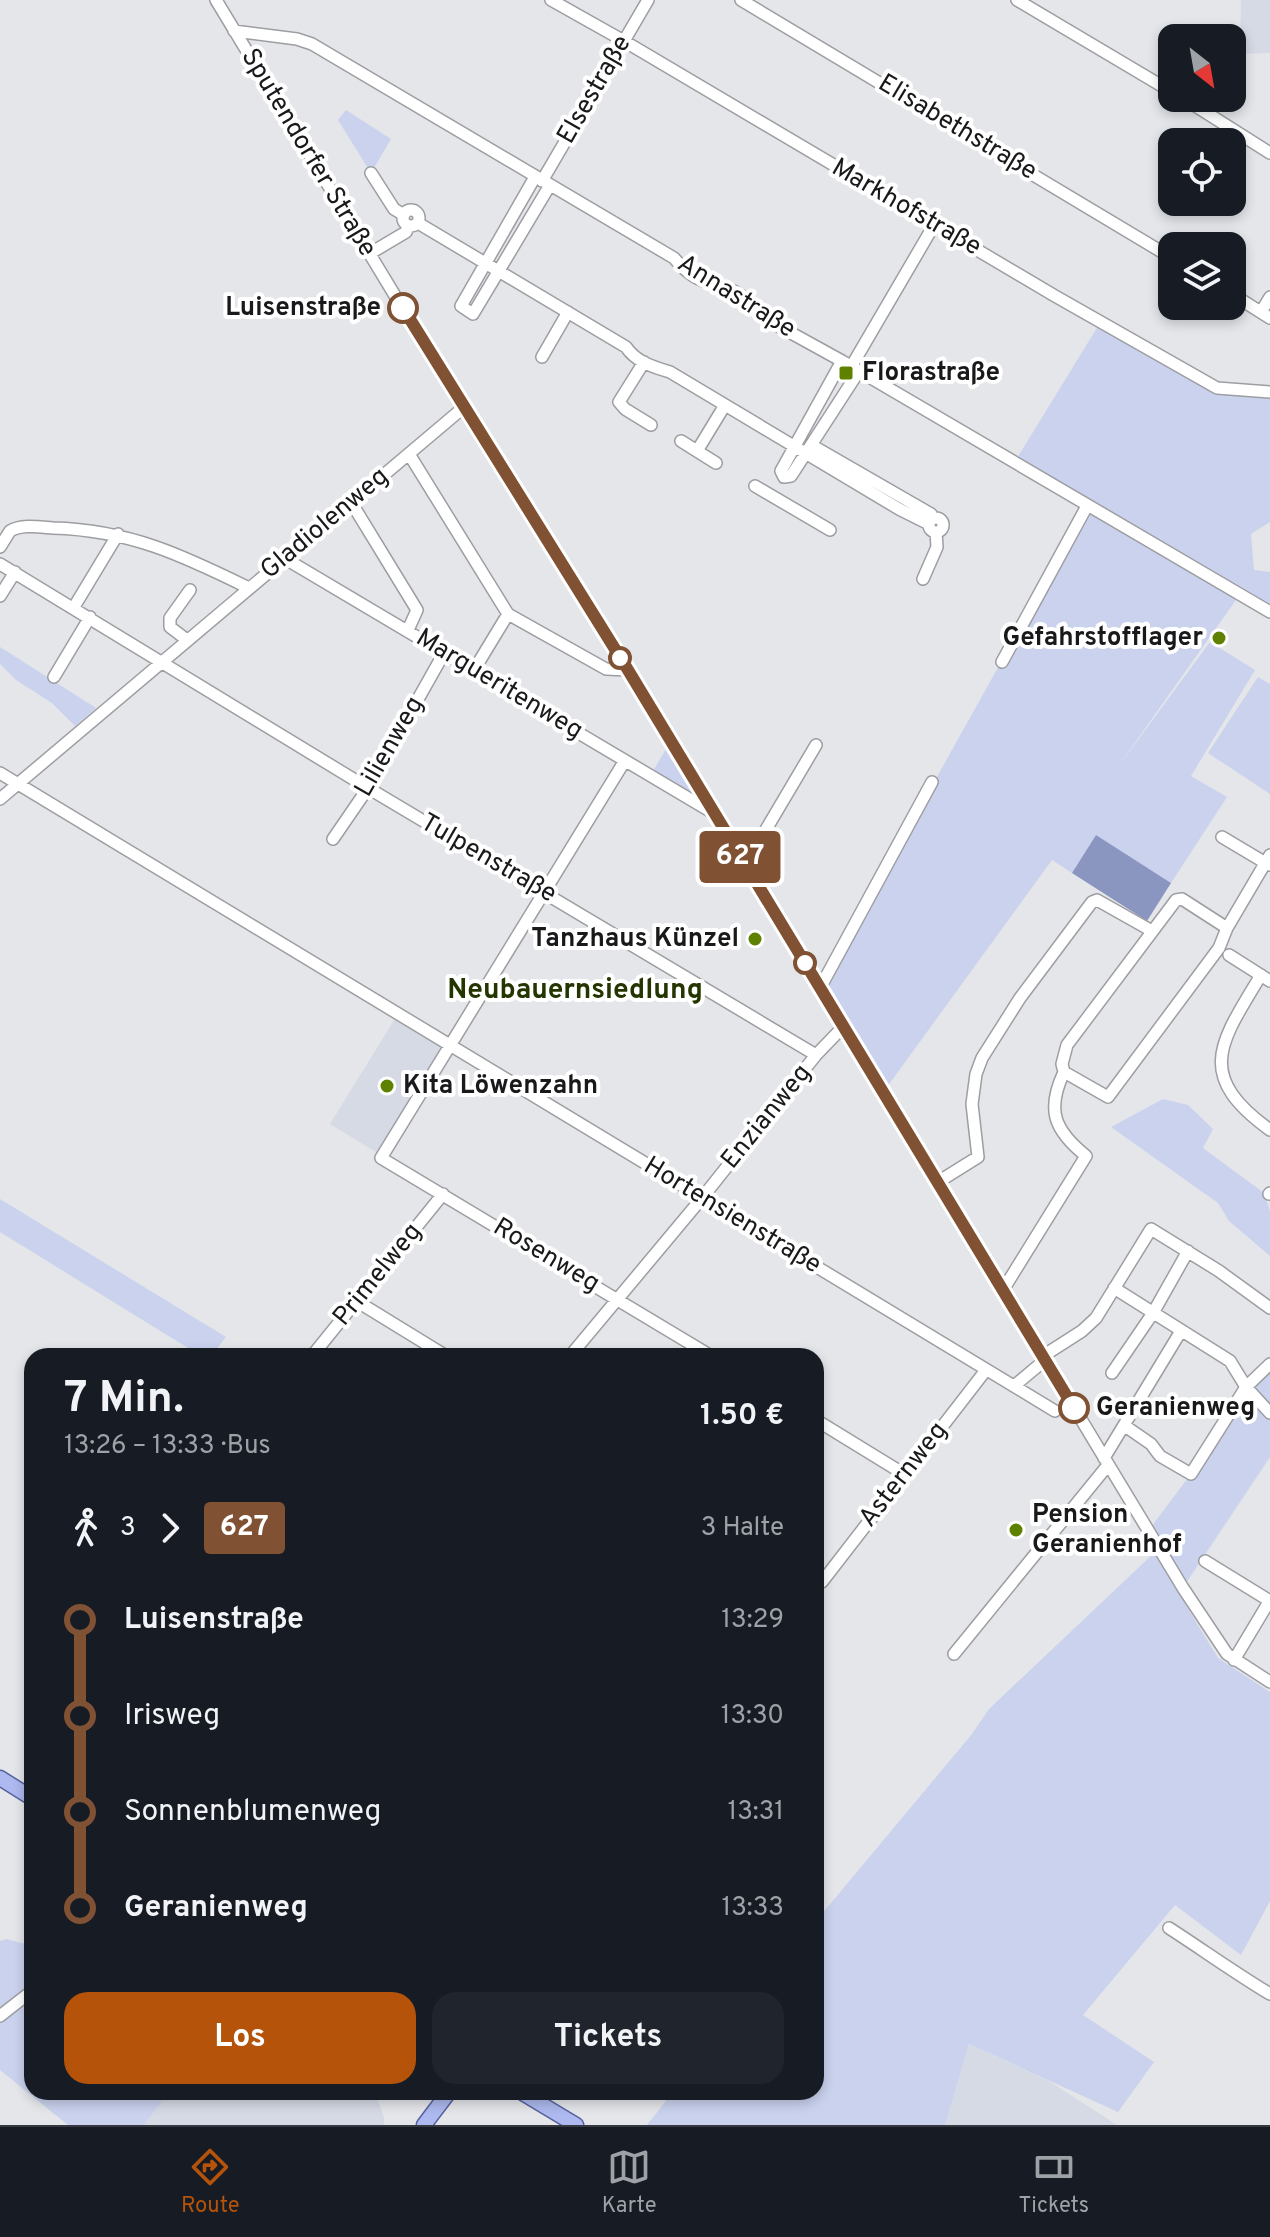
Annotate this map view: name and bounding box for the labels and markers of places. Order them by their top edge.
place label: Luisenstraße [225,292,381,325]
marker: Luisenstraße [388,293,418,323]
place label: Florastraße [862,357,1000,390]
marker: Florastraße [837,364,855,382]
place label: Gefahrstofflager [1002,622,1203,655]
marker: Gefahrstofflager [1210,629,1228,647]
unlabelled marker [609,647,631,669]
place label: Tanzhaus Künzel [531,923,739,956]
marker: Tanzhaus Künzel [746,930,764,948]
unlabelled marker [794,952,816,974]
place label: Kita Löwenzahn [403,1070,598,1103]
marker: Kita Löwenzahn [378,1077,396,1095]
place label: Geranienweg [1096,1392,1255,1425]
marker: Geranienweg [1059,1393,1089,1423]
place label: Pension Geranienhof [1032,1499,1182,1562]
marker: Pension Geranienhof [1007,1521,1025,1539]

